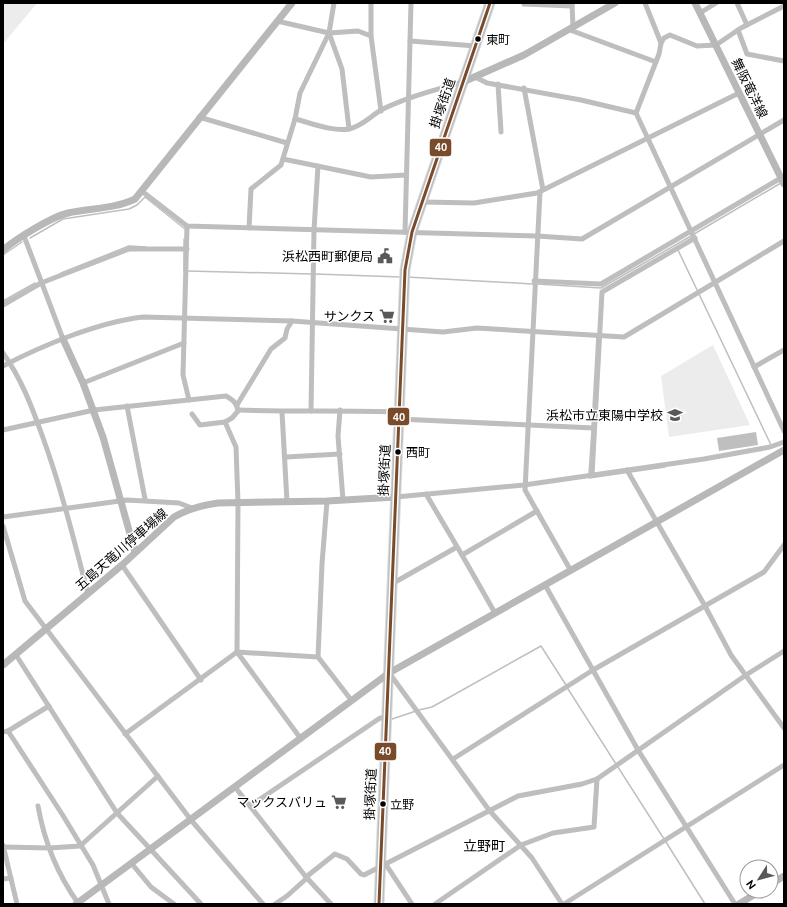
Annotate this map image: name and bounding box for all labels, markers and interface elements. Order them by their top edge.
place label: 東町 [486,33,510,46]
marker: 東町 [473,34,483,44]
street label: 舞阪竜洋線 [729,56,771,120]
street label: 掛塚街道 [427,76,457,130]
line badge: 40 [429,138,452,157]
text: 40 [435,141,447,153]
public building icon: 浜松西町郵便局 [376,247,394,265]
place label: 浜松西町郵便局 [282,249,373,263]
supermarket icon: サンクス [378,307,396,325]
place label: サンクス [323,309,375,323]
school or university icon: 浜松市立東陽中学校 [666,406,684,424]
line badge: 40 [387,407,410,426]
place label: 浜松市立東陽中学校 [546,408,663,422]
text: 40 [393,411,405,423]
street label: 掛塚街道 [376,444,392,496]
place label: 西町 [406,446,430,459]
marker: 西町 [393,447,403,457]
street label: 五島天竜川停車場線 [72,505,170,593]
line badge: 40 [374,742,397,761]
text: 40 [379,745,391,757]
street label: 掛塚街道 [362,768,378,820]
supermarket icon: マックスバリュ [330,793,348,811]
place label: マックスバリュ [236,795,327,809]
place label: 立野 [390,798,414,811]
marker: 立野 [378,799,388,809]
district label: 立野町 [463,838,505,854]
north arrow [739,859,779,899]
text: N [744,878,758,892]

